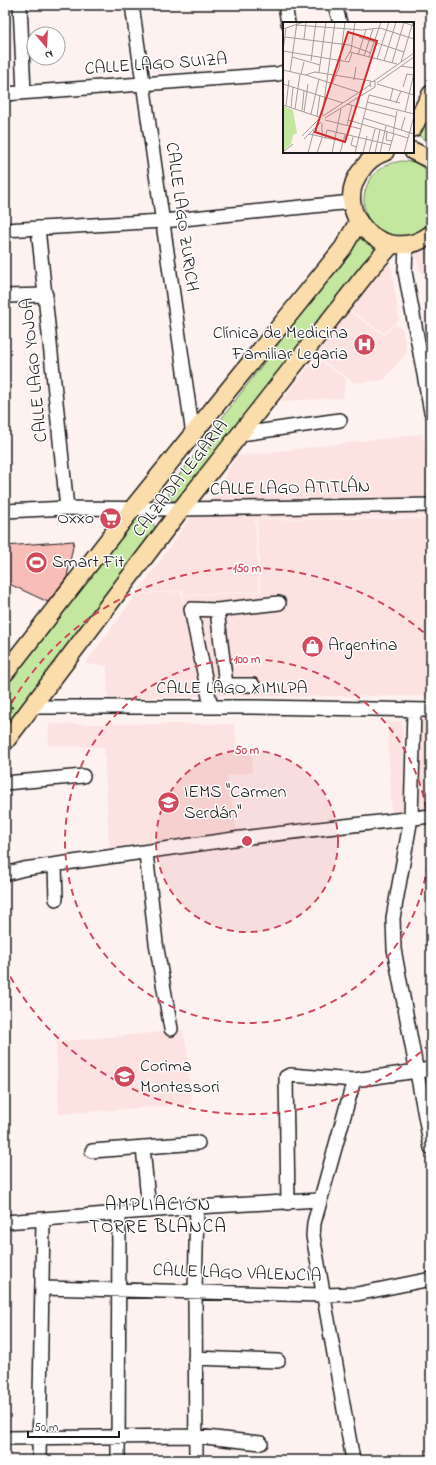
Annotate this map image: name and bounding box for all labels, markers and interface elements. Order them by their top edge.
inset map [283,22,414,153]
north arrow [26,26,66,66]
text: N [43,46,55,63]
street label: CALLE LAGO SUIZA [84,47,228,83]
street label: CALLE LAGO ZURICH [158,141,204,293]
street label: CALLE LAGO YOJOA [14,297,56,443]
place label: Clínica de Medicina Familiar Legaria [213,321,348,369]
hospital icon: Clínica de Medicina Familiar Legaria [351,331,377,357]
street label: CALZADA LEGARIA [127,415,235,543]
street label: CALLE LAGO ATITLÁN [210,475,370,503]
place label: Oxxo [57,506,94,532]
supermarket icon: Oxxo [97,506,123,532]
sports icon: Smart Fit [24,550,50,576]
place label: Smart Fit [52,550,124,576]
text: 150 m [233,560,262,578]
shop icon: Argentina [299,633,325,659]
place label: Argentina [328,633,398,660]
text: 100 m [234,651,261,669]
street label: CALLE LAGO XIMILPA [156,676,308,702]
text: 50 m [235,742,260,760]
place label: IEMS "Carmen Serdán" [184,780,287,827]
school or university icon: IEMS "Carmen Serdán" [156,790,182,816]
centre of rings [240,834,254,848]
place label: Corima Montessori [140,1054,220,1101]
school or university icon: Corima Montessori [111,1064,137,1090]
district label: AMPLIACIÓN TORRE BLANCA [89,1192,227,1241]
street label: CALLE LAGO VALENCIA [152,1258,322,1290]
scale bar [28,1413,119,1439]
text: 50 m [34,1419,58,1437]

